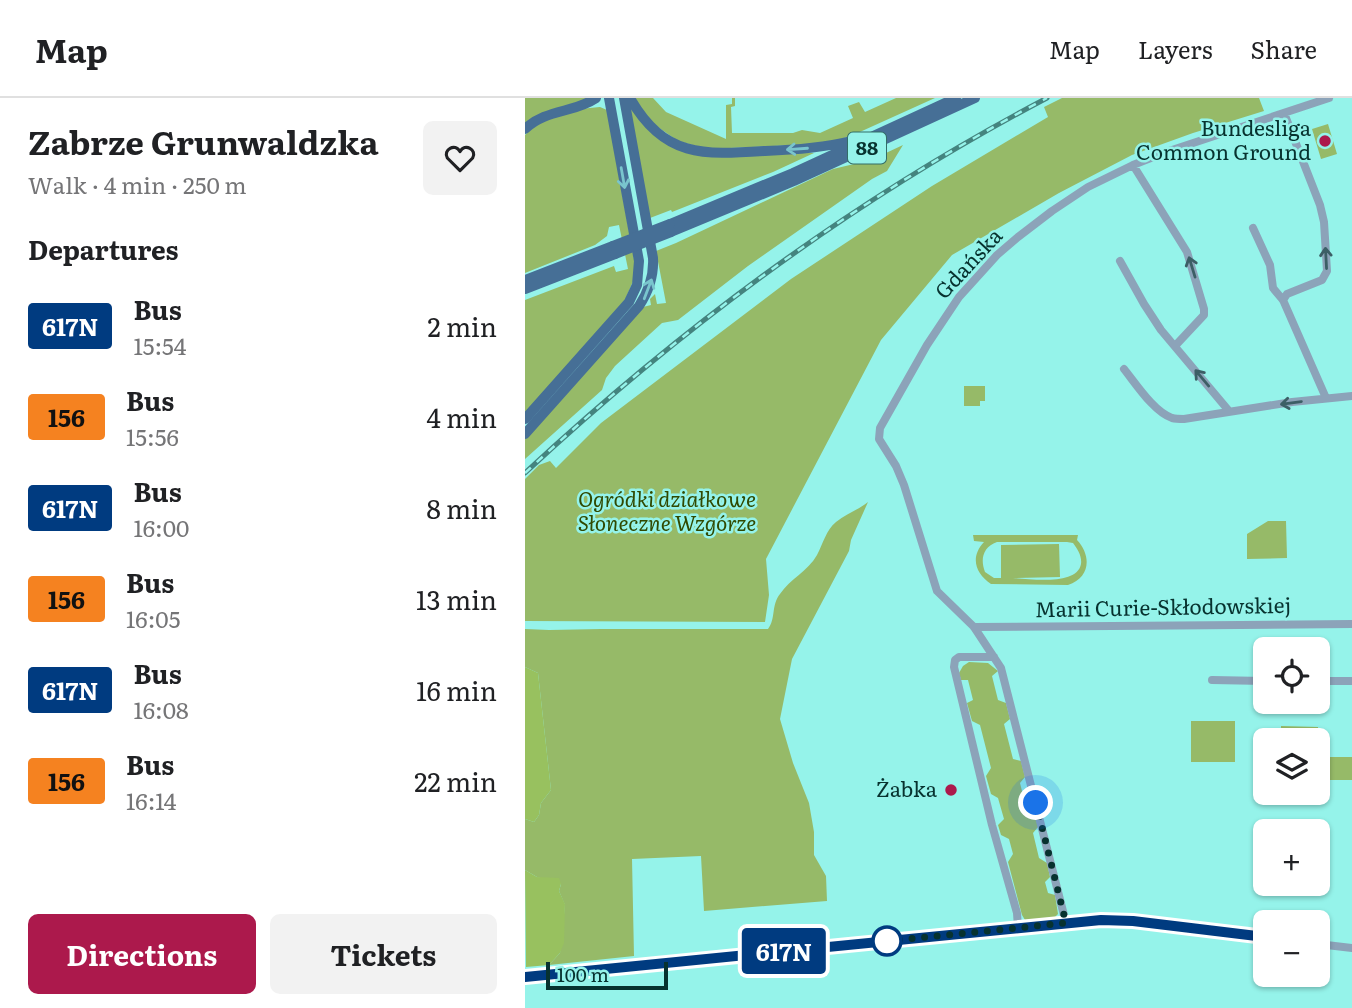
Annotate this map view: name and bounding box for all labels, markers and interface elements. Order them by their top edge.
text: Map [35,24,108,73]
text: Map [1049,31,1100,66]
text: Layers [1138,31,1212,66]
text: Share [1250,31,1317,66]
place label: Bundesliga Common Ground [1136,111,1312,166]
text: Zabrze Grunwaldzka [28,116,378,165]
button: heart [423,121,497,195]
road number: 88 [848,132,886,164]
marker: Bundesliga Common Ground [1317,133,1333,149]
one-way arrow [786,143,809,156]
one-way arrow [617,166,630,189]
text: Walk · 4 min · 250 m [28,167,247,201]
street label: Gdańska [926,219,1009,305]
text: Departures [28,229,179,268]
one-way arrow [1319,247,1332,270]
one-way arrow [1184,256,1197,278]
one-way arrow [642,278,655,300]
text: Bus [133,289,182,328]
text: 2 min [428,306,497,345]
text: 617N [42,308,98,343]
text: 15:54 [133,328,186,362]
one-way arrow [1194,370,1210,388]
text: Bus [126,380,174,419]
one-way arrow [1280,396,1302,409]
text: 4 min [426,397,497,436]
text: 156 [48,399,85,434]
text: 15:56 [126,419,179,453]
text: Bus [133,471,182,510]
park label: Ogródki działkowe Słoneczne Wzgórze [578,482,756,537]
text: 8 min [426,488,497,527]
text: 617N [42,490,98,525]
text: 16:00 [133,510,189,544]
text: Bus [126,562,174,601]
text: 13 min [416,579,497,618]
text: 156 [48,581,85,616]
street label: Marii Curie-Skłodowskiej [1035,588,1291,623]
text: 16:05 [126,601,180,635]
map controls [1253,637,1330,987]
button: locate [1253,637,1330,714]
text: Bus [133,653,182,692]
text: 16 min [416,670,497,709]
text: 617N [42,672,98,707]
text: 16:08 [133,692,189,726]
button: layers [1253,728,1330,805]
text: Bus [126,744,174,783]
text: 22 min [414,761,497,800]
text: 156 [48,763,85,798]
place label: Żabka [876,772,938,803]
marker: Żabka [943,782,959,798]
text: 16:14 [126,783,177,817]
your location [1018,785,1053,820]
button: + [1253,819,1330,896]
button: − [1253,910,1330,987]
button: Directions [28,914,256,994]
button: Tickets [270,914,497,994]
unlabelled marker [872,926,902,956]
line badge: 617N [735,928,833,974]
text: 617N [756,933,812,968]
scale bar [546,959,669,991]
text: 100 m [557,960,609,988]

